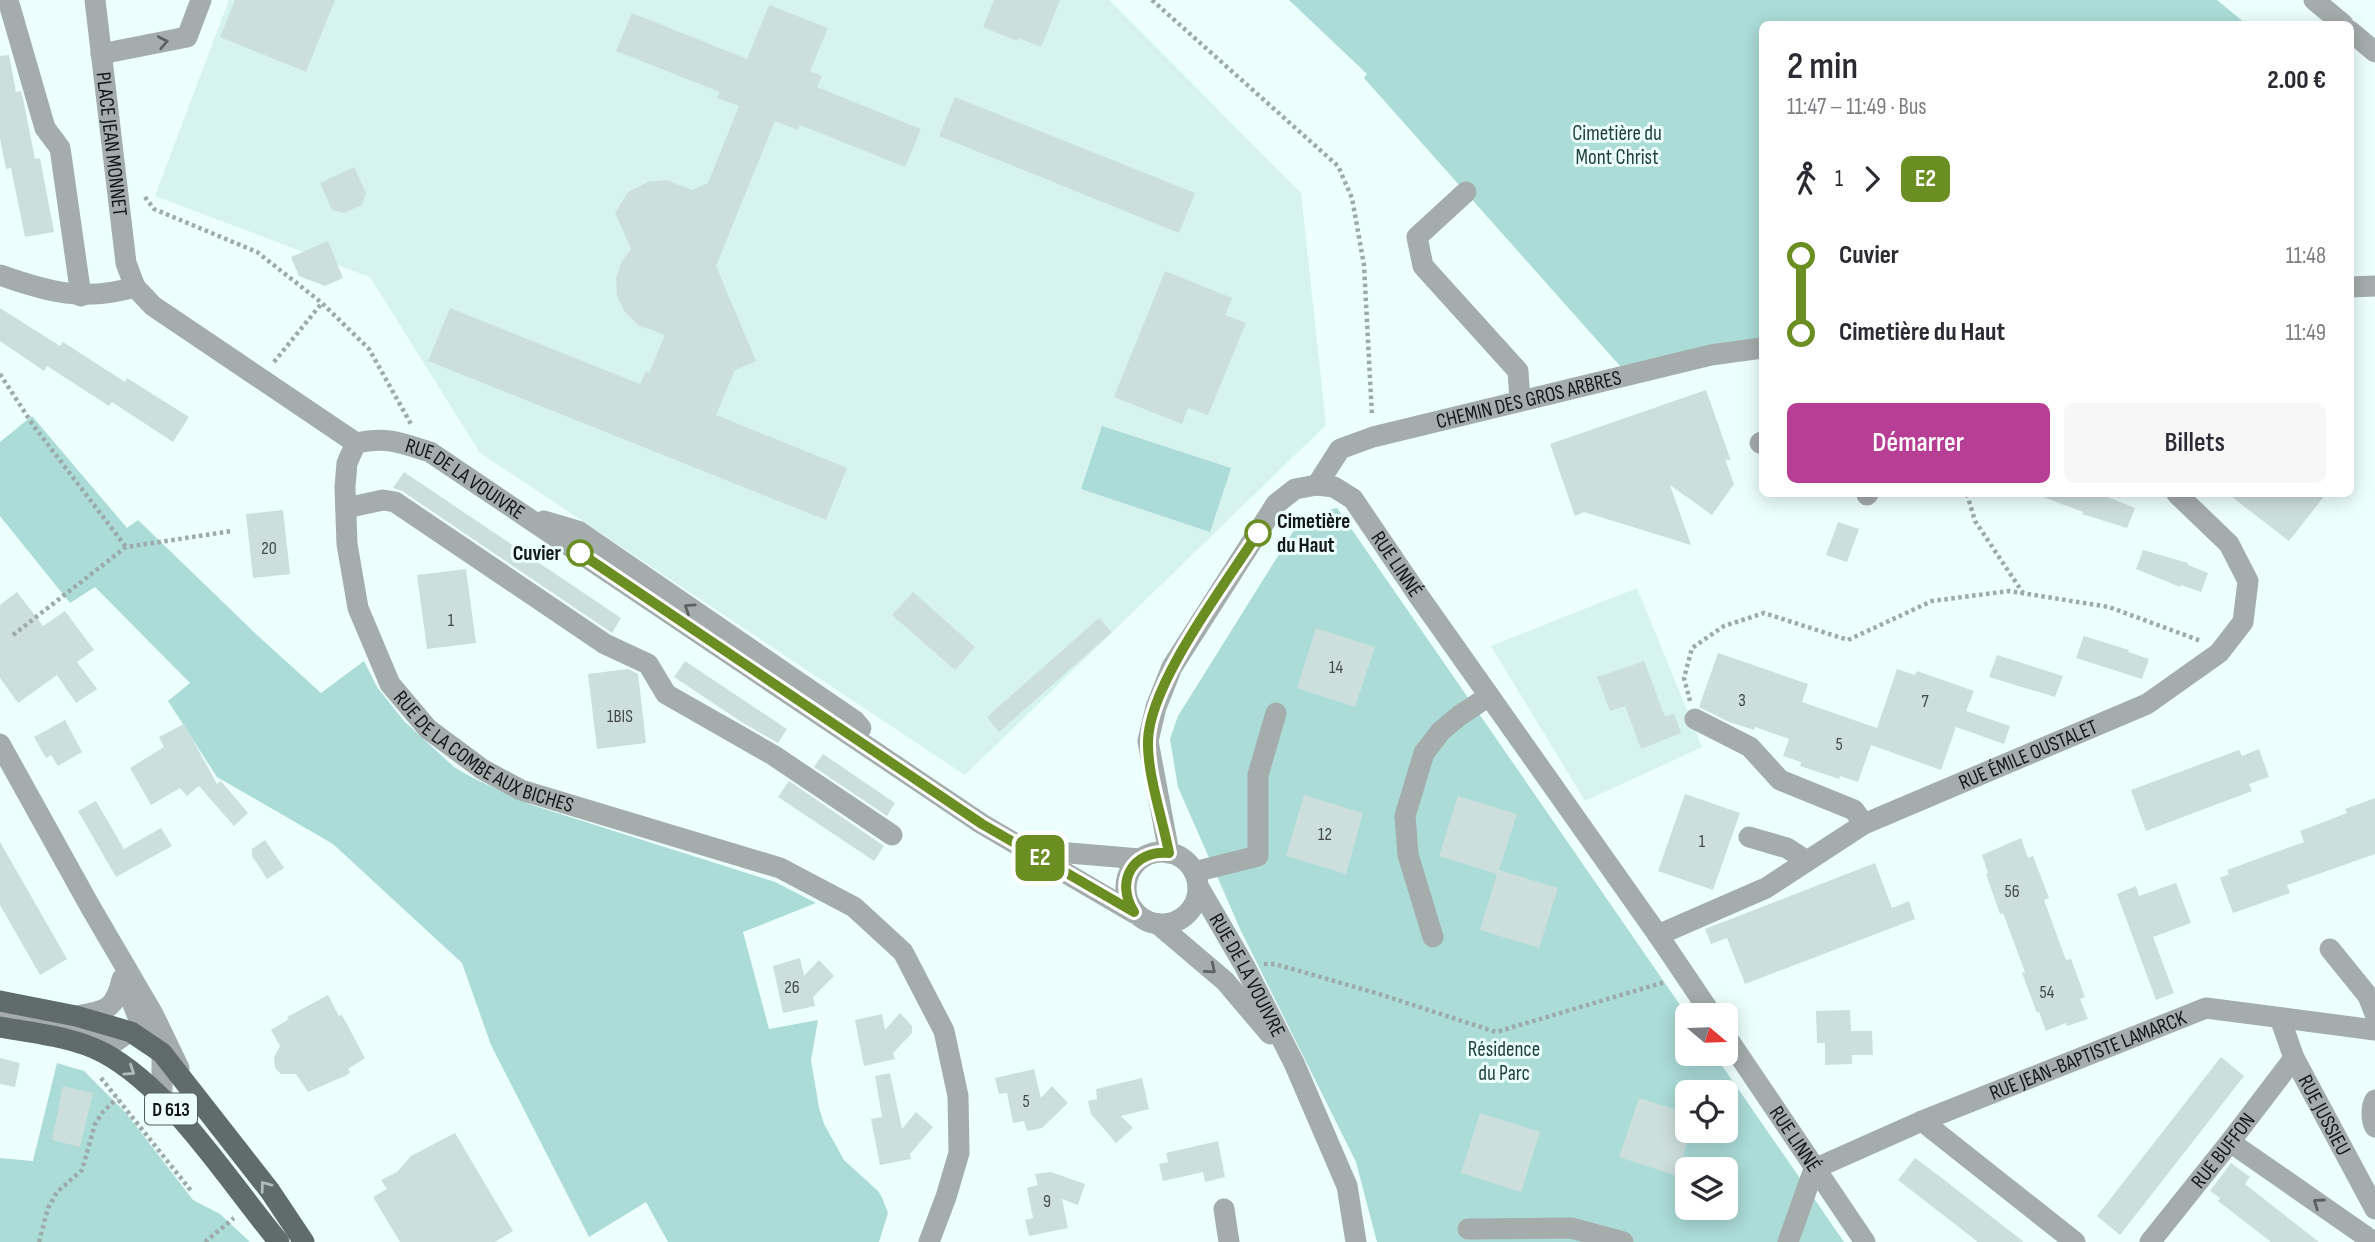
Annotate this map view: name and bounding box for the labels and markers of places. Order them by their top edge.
place label: Cimetière du Haut [1277,509,1350,558]
marker: Cimetière du Haut [1245,520,1271,546]
marker: Cuvier [567,540,593,566]
place label: Cuvier [513,541,561,566]

